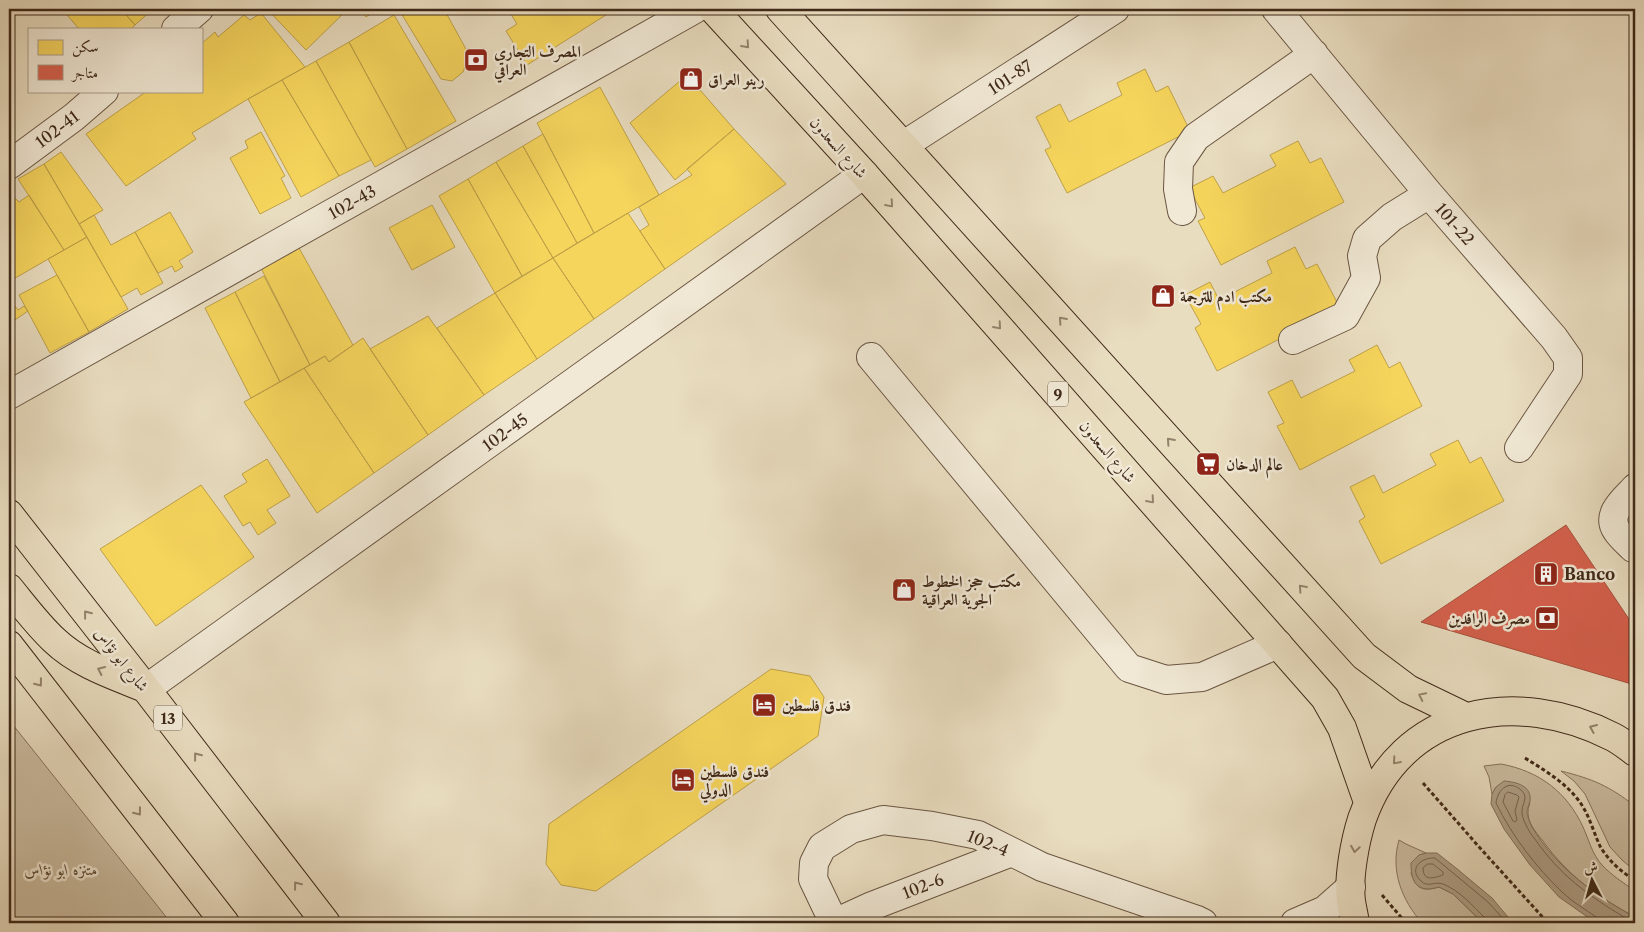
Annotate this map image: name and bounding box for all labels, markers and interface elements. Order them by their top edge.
legend [28,28,202,92]
text: سكن [72,37,99,57]
one-way arrow [740,39,749,48]
place label: المصرف التجاري العراقي [493,41,581,83]
bank icon: المصرف التجاري العراقي [463,47,489,73]
street label: 101-87 [984,55,1036,99]
text: متاجر [70,63,98,82]
shop icon: رينو العراق [678,66,704,92]
place label: رينو العراق [708,69,765,90]
street label: 102-41 [31,106,83,152]
street label: شارع السعدون [803,112,872,185]
street label: 102-43 [325,181,379,223]
one-way arrow [884,198,893,207]
street label: 101-22 [1431,199,1479,249]
shop icon: مكتب ادم للترجمة [1150,283,1176,309]
place label: مكتب ادم للترجمة [1180,286,1272,311]
one-way arrow [1058,316,1067,325]
one-way arrow [992,320,1001,329]
road number: 9 [1048,382,1068,406]
street label: 102-45 [478,409,532,455]
street label: شارع السعدون [1072,416,1141,489]
one-way arrow [1167,437,1176,446]
supermarket icon: عالم الدخان [1195,451,1221,477]
place label: عالم الدخان [1226,454,1283,479]
one-way arrow [1146,495,1155,504]
building icon: Banco [1533,561,1559,587]
place label: Banco [1564,564,1615,584]
place label: مكتب حجز الخطوط الجوية العراقية [922,571,1021,610]
shop icon: مكتب حجز الخطوط الجوية العراقية [891,577,917,603]
one-way arrow [1299,584,1308,593]
bank icon: مصرف الرافدين [1534,605,1560,631]
place label: مصرف الرافدين [1448,608,1530,630]
one-way arrow [84,610,93,620]
street label: شارع ابو نؤاس [87,623,153,698]
one-way arrow [97,666,106,676]
one-way arrow [33,677,41,686]
hotel icon: فندق فلسطين [751,692,777,718]
one-way arrow [1418,692,1427,702]
place label: فندق فلسطين [782,695,851,715]
road number: 13 [154,706,182,730]
one-way arrow [1589,723,1598,734]
one-way arrow [195,753,203,762]
one-way arrow [1392,755,1401,764]
place label: فندق فلسطين الدولي [699,761,769,803]
hotel icon: فندق فلسطين الدولي [670,767,696,793]
one-way arrow [132,806,140,815]
street label: 102-4 [964,826,1012,860]
one-way arrow [1350,844,1360,853]
north arrow [1566,854,1616,904]
text: ش [1583,857,1599,877]
park label: متنزه ابو نؤاس [24,859,98,880]
street label: 102-6 [899,869,947,903]
one-way arrow [294,882,302,891]

